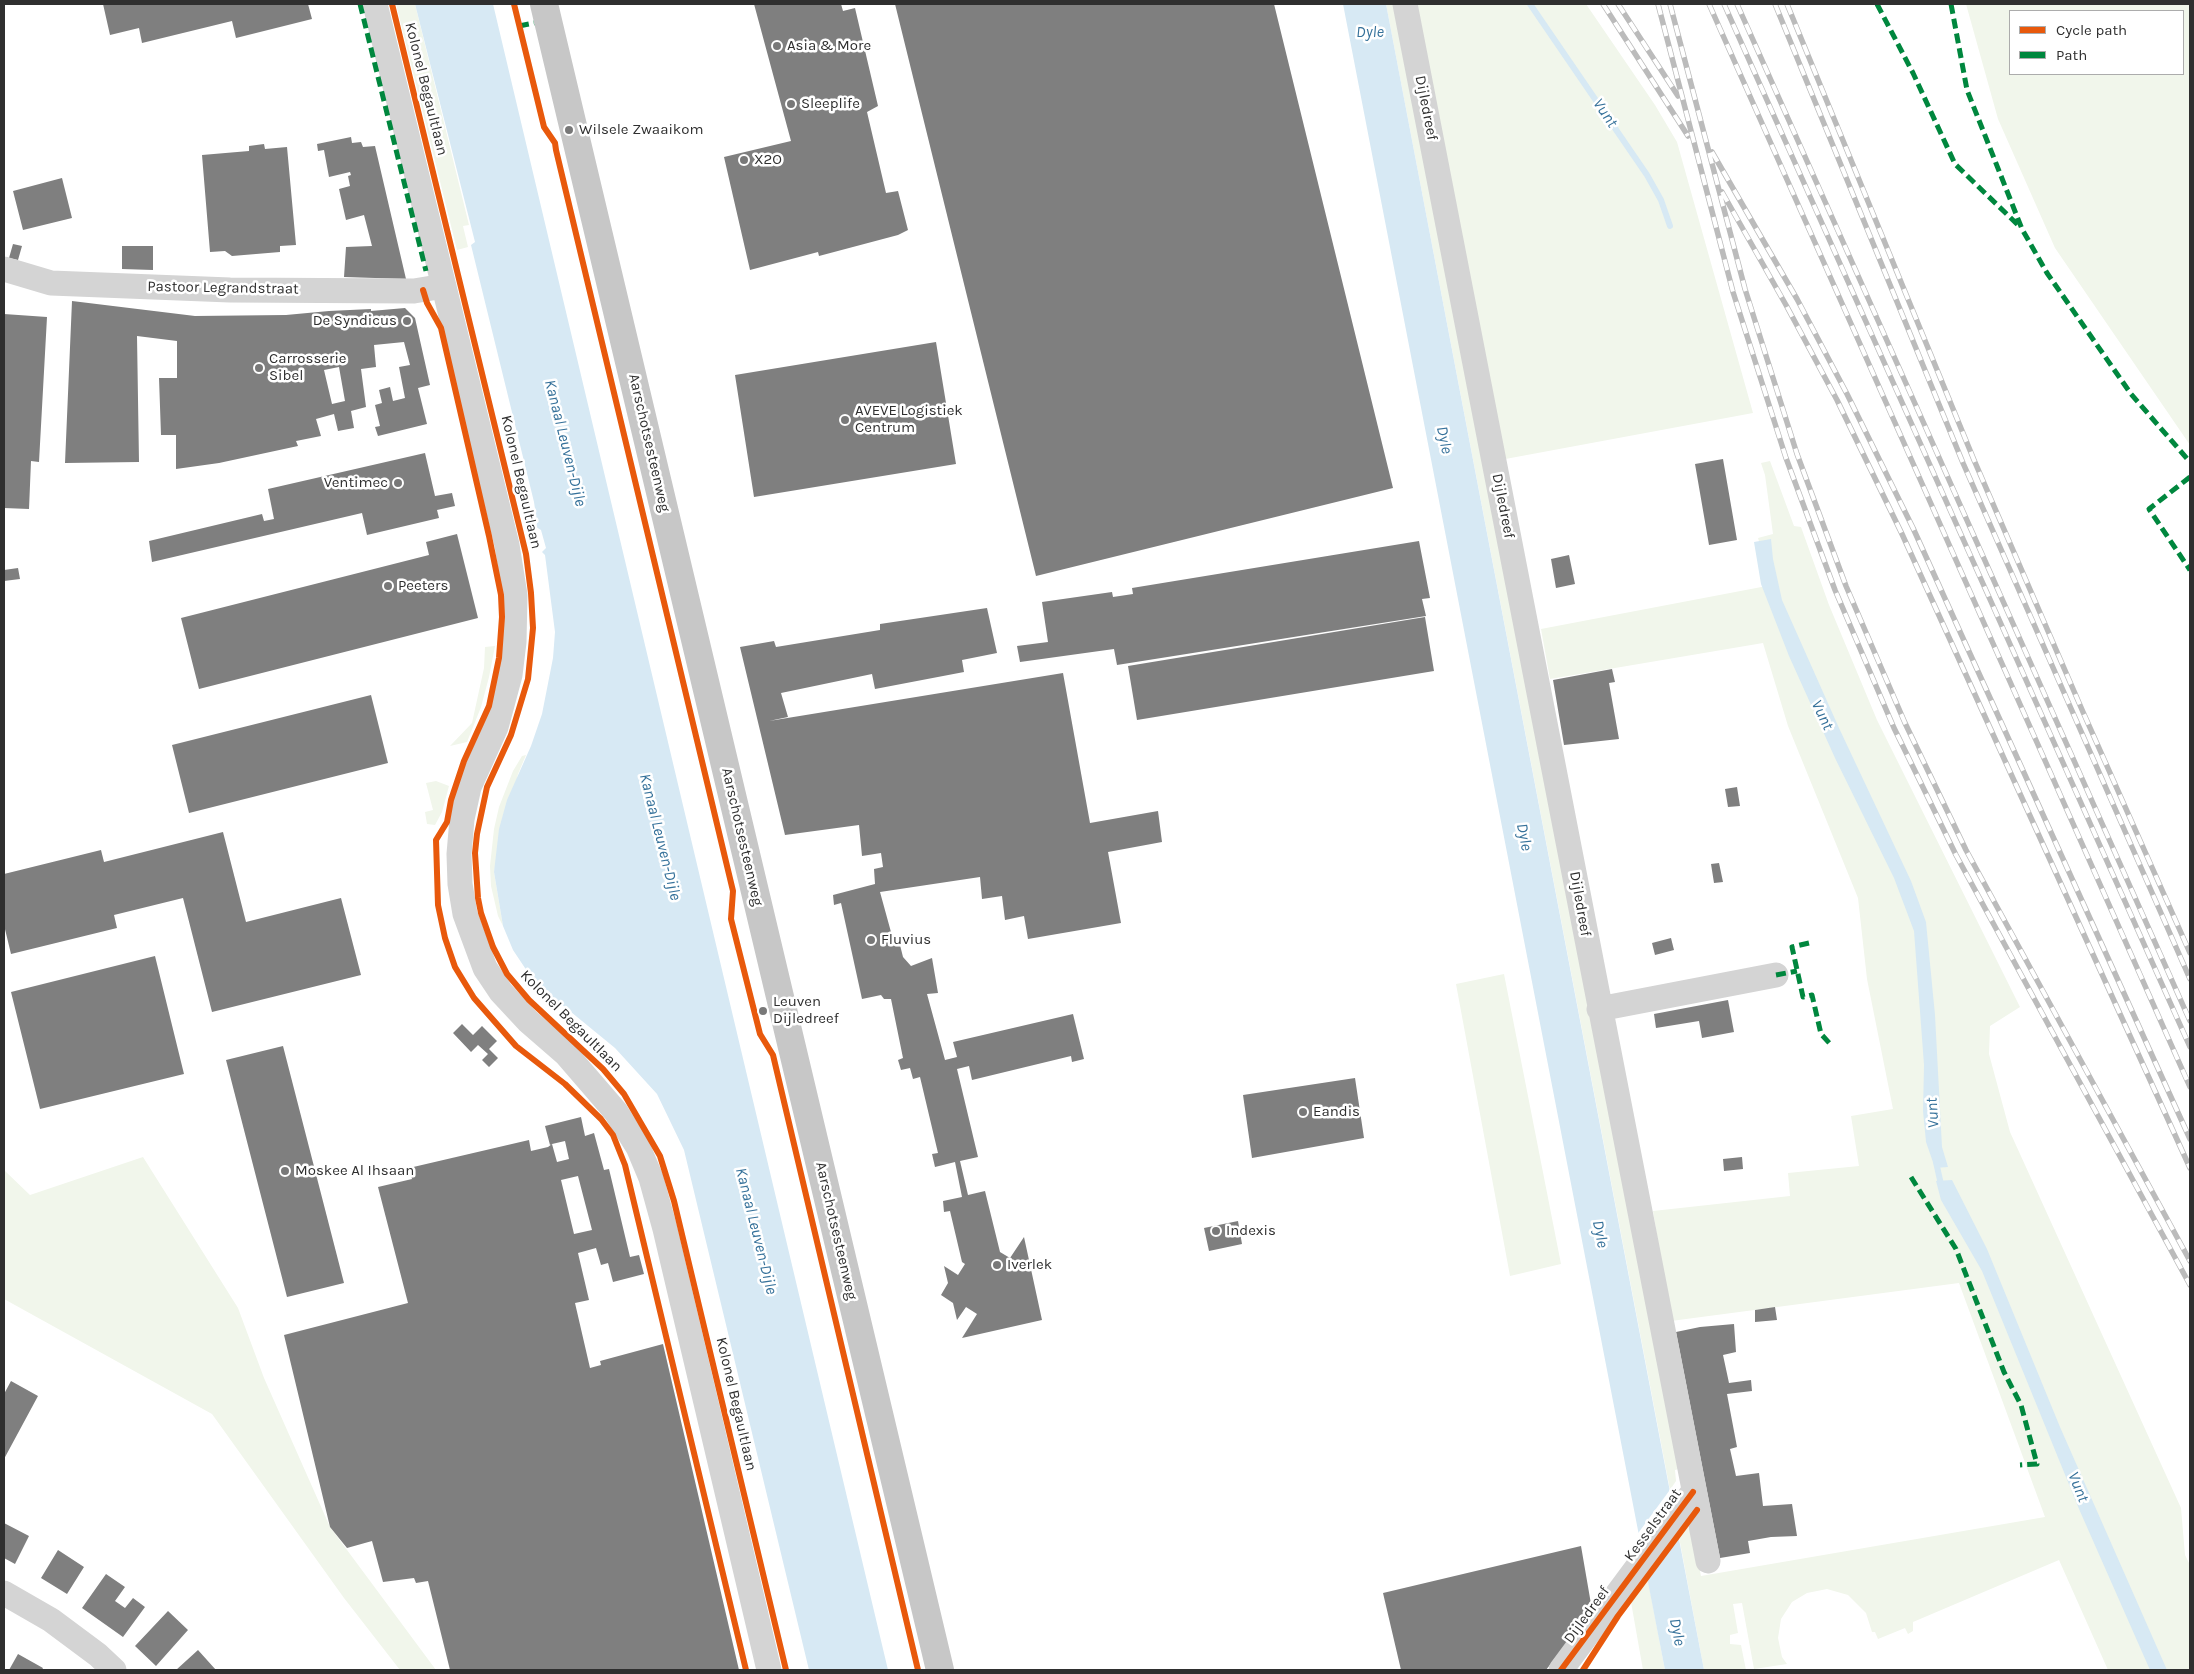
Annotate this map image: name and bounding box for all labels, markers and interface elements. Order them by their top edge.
legend [2009,10,2184,75]
street label: Kolonel Begaultlaan [401,21,451,157]
text: Cycle path [2056,21,2127,39]
water label: Dyle [1356,22,1384,42]
place label: Asia & More [787,37,871,55]
marker: Asia & More [771,40,783,52]
text: Path [2056,46,2087,64]
street label: Dijledreef [1411,74,1441,142]
place label: Sleeplife [801,95,860,113]
water label: Vunt [1588,95,1622,131]
marker: Sleeplife [785,98,797,110]
place label: Wilsele Zwaaikom [579,121,704,139]
marker: Wilsele Zwaaikom [563,124,575,136]
place label: X2O [754,151,782,169]
marker: X2O [738,154,750,166]
street label: Pastoor Legrandstraat [147,278,299,298]
place label: De Syndicus [313,312,397,330]
marker: De Syndicus [401,315,413,327]
place label: Carrosserie Sibel [269,350,347,385]
marker: Carrosserie Sibel [253,362,265,374]
street label: Aarschotsesteenweg [624,372,674,514]
water label: Kanaal Leuven-Dijle [540,378,590,508]
place label: AVEVE Logistiek Centrum [855,402,963,437]
street label: Kolonel Begaultlaan [497,413,545,551]
marker: AVEVE Logistiek Centrum [839,414,851,426]
water label: Dyle [1432,424,1456,456]
street label: Dijledreef [1488,472,1518,540]
place label: Ventimec [324,474,388,492]
marker: Ventimec [392,477,404,489]
place label: Peeters [398,577,448,595]
marker: Peeters [382,580,394,592]
water label: Vunt [1807,697,1837,733]
street label: Aarschotsesteenweg [717,766,767,908]
water label: Kanaal Leuven-Dijle [635,772,685,902]
water label: Dyle [1512,821,1536,853]
street label: Dijledreef [1565,870,1595,938]
place label: Fluvius [881,931,931,949]
marker: Fluvius [865,934,877,946]
street label: Kolonel Begaultlaan [516,966,626,1076]
place label: Leuven Dijledreef [773,993,839,1028]
marker: Leuven Dijledreef [757,1005,769,1017]
water label: Vunt [1922,1097,1944,1129]
place label: Eandis [1313,1103,1360,1121]
marker: Eandis [1297,1106,1309,1118]
street label: Aarschotsesteenweg [811,1160,861,1302]
place label: Moskee Al Ihsaan [295,1162,414,1180]
marker: Moskee Al Ihsaan [279,1165,291,1177]
water label: Kanaal Leuven-Dijle [731,1166,781,1296]
water label: Dyle [1588,1218,1612,1250]
place label: Indexis [1226,1222,1276,1240]
marker: Indexis [1210,1225,1222,1237]
place label: Iverlek [1007,1256,1052,1274]
marker: Iverlek [991,1259,1003,1271]
street label: Kolonel Begaultlaan [712,1335,760,1473]
water label: Vunt [2063,1469,2093,1505]
street label: Kesselstraat [1621,1485,1685,1565]
street label: Dijledreef [1560,1583,1614,1647]
water label: Dyle [1665,1616,1689,1648]

